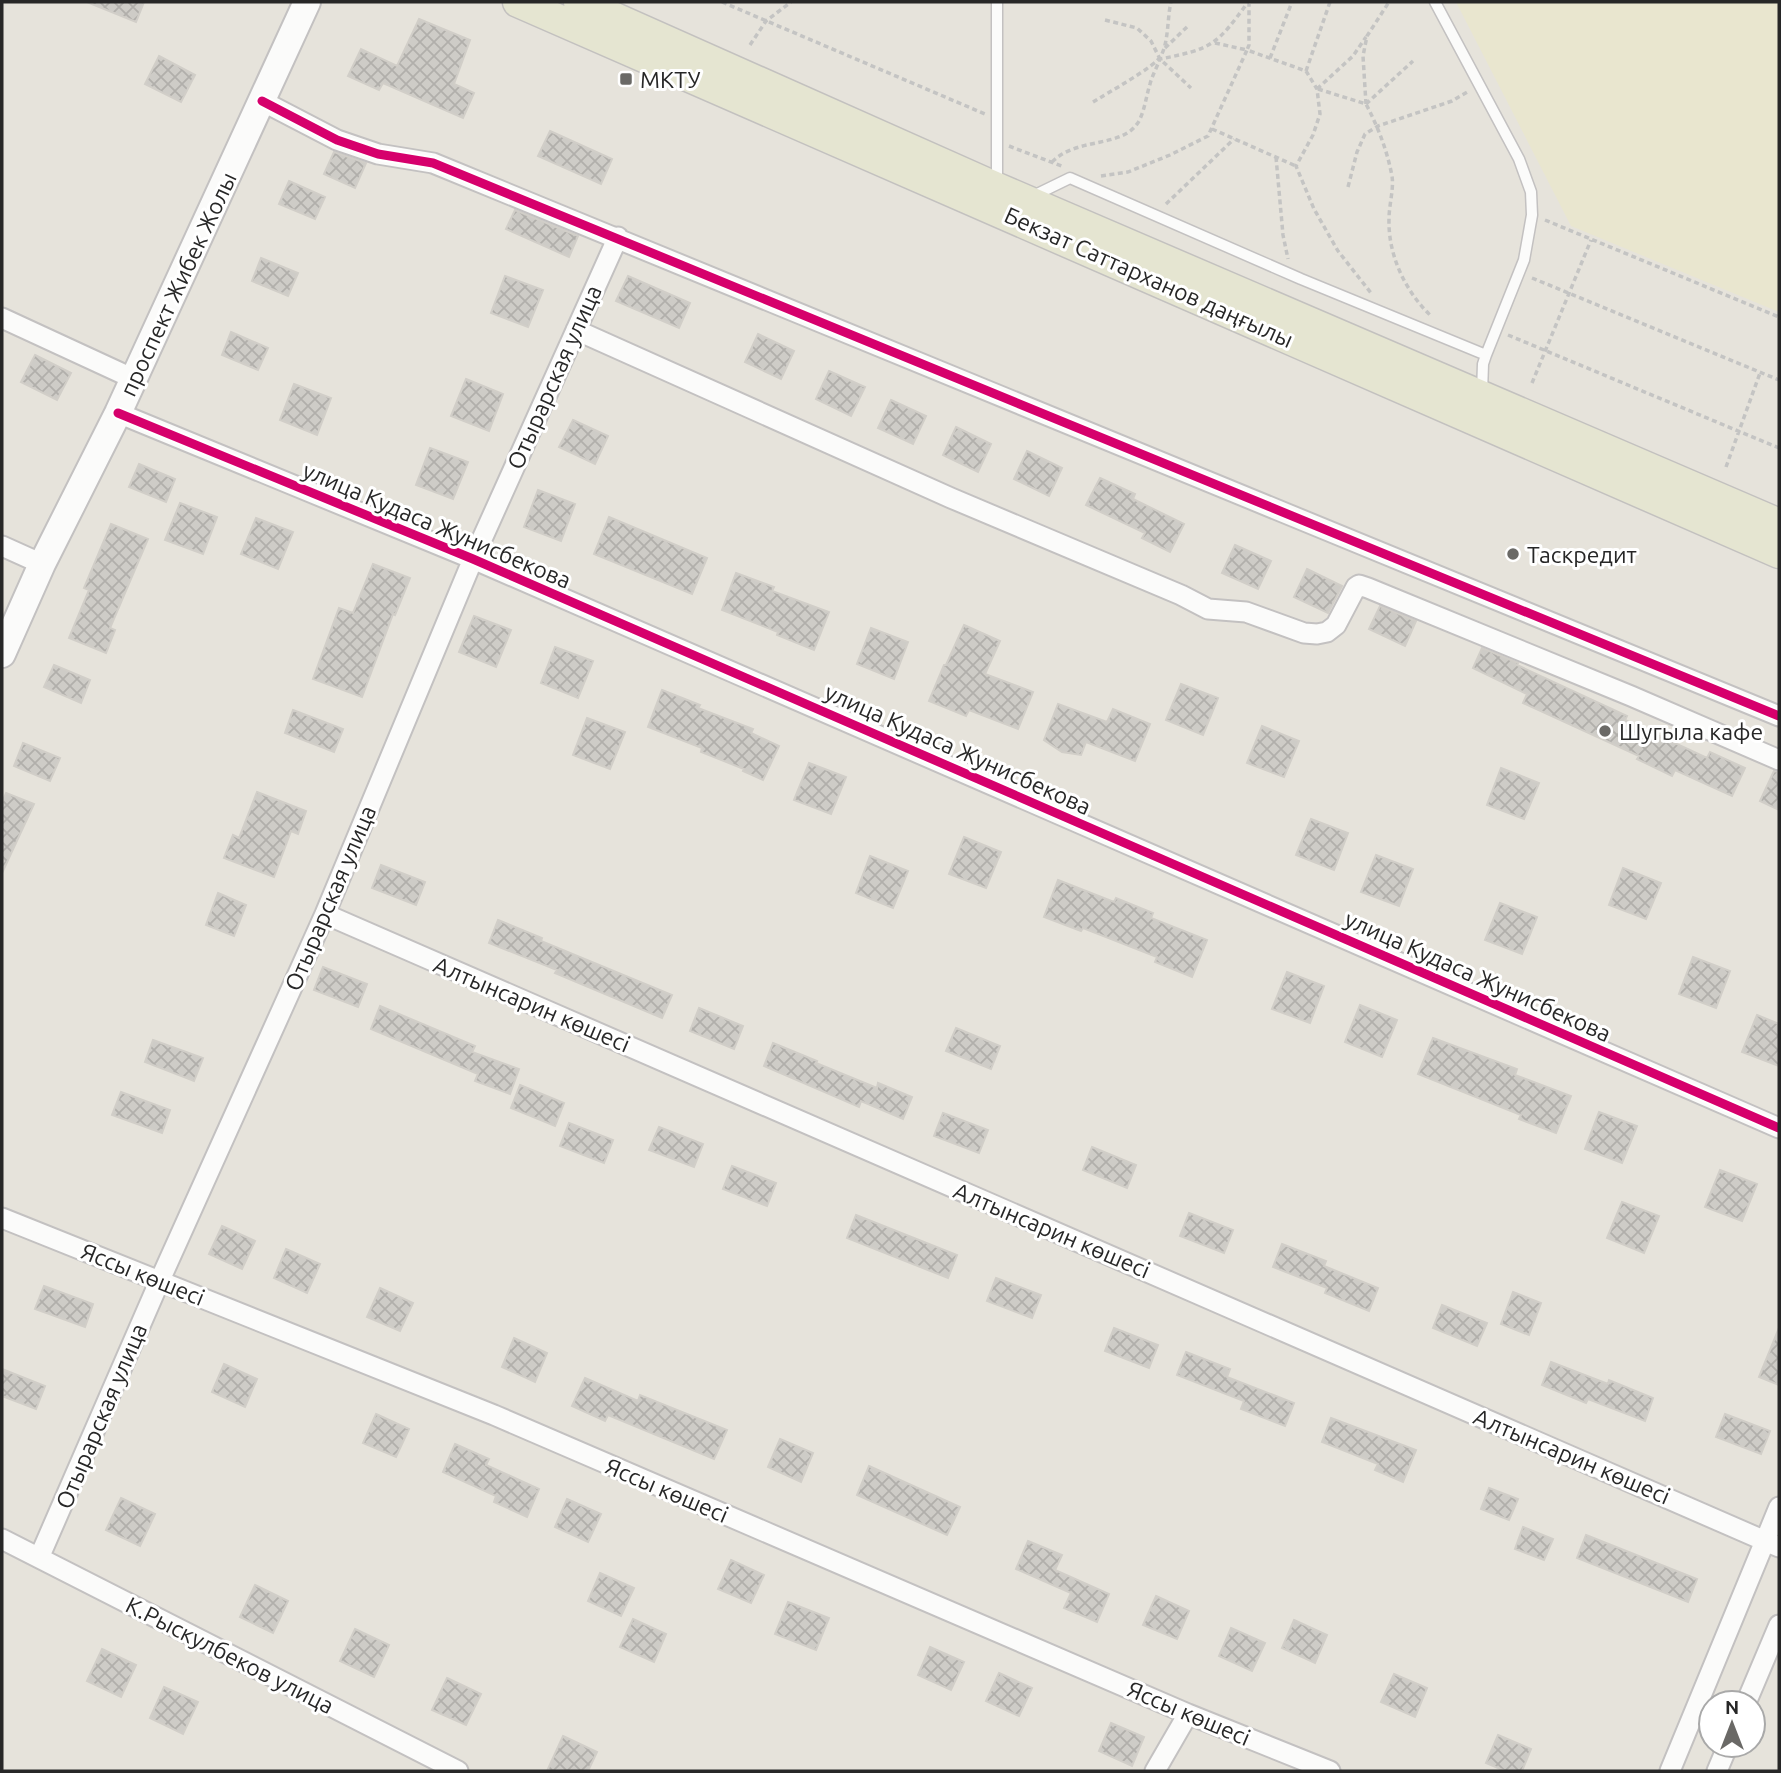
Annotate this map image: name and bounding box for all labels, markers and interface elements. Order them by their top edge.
place label: МКТУ [640,67,701,92]
marker: МКТУ [618,71,634,87]
street label: проспект Жибек Жолы [115,168,241,400]
street label: Бекзат Саттарханов даңғылы [1001,202,1297,352]
street label: Отырарская улица [502,281,606,473]
street label: улица Кудаса Жунисбекова [299,457,575,593]
place label: Таскредит [1527,542,1637,567]
marker: Таскредит [1505,546,1521,562]
street label: улица Кудаса Жунисбекова [821,679,1095,819]
place label: Шугыла кафе [1619,719,1763,744]
marker: Шугыла кафе [1597,723,1613,739]
street label: Отырарская улица [280,802,380,994]
street label: улица Кудаса Жунисбекова [1341,906,1615,1046]
street label: Алтынсарин көшесі [430,951,634,1057]
street label: Алтынсарин көшесі [950,1177,1154,1283]
street label: Яссы көшесі [78,1238,208,1310]
street label: Отырарская улица [51,1320,151,1512]
street label: Алтынсарин көшесі [1470,1403,1674,1509]
street label: Яссы көшесі [602,1453,732,1527]
street label: К.Рыскулбеков улица [122,1592,338,1718]
street label: Яссы көшесі [1124,1676,1254,1750]
north arrow [1697,1689,1767,1759]
text: N [1725,1696,1739,1718]

